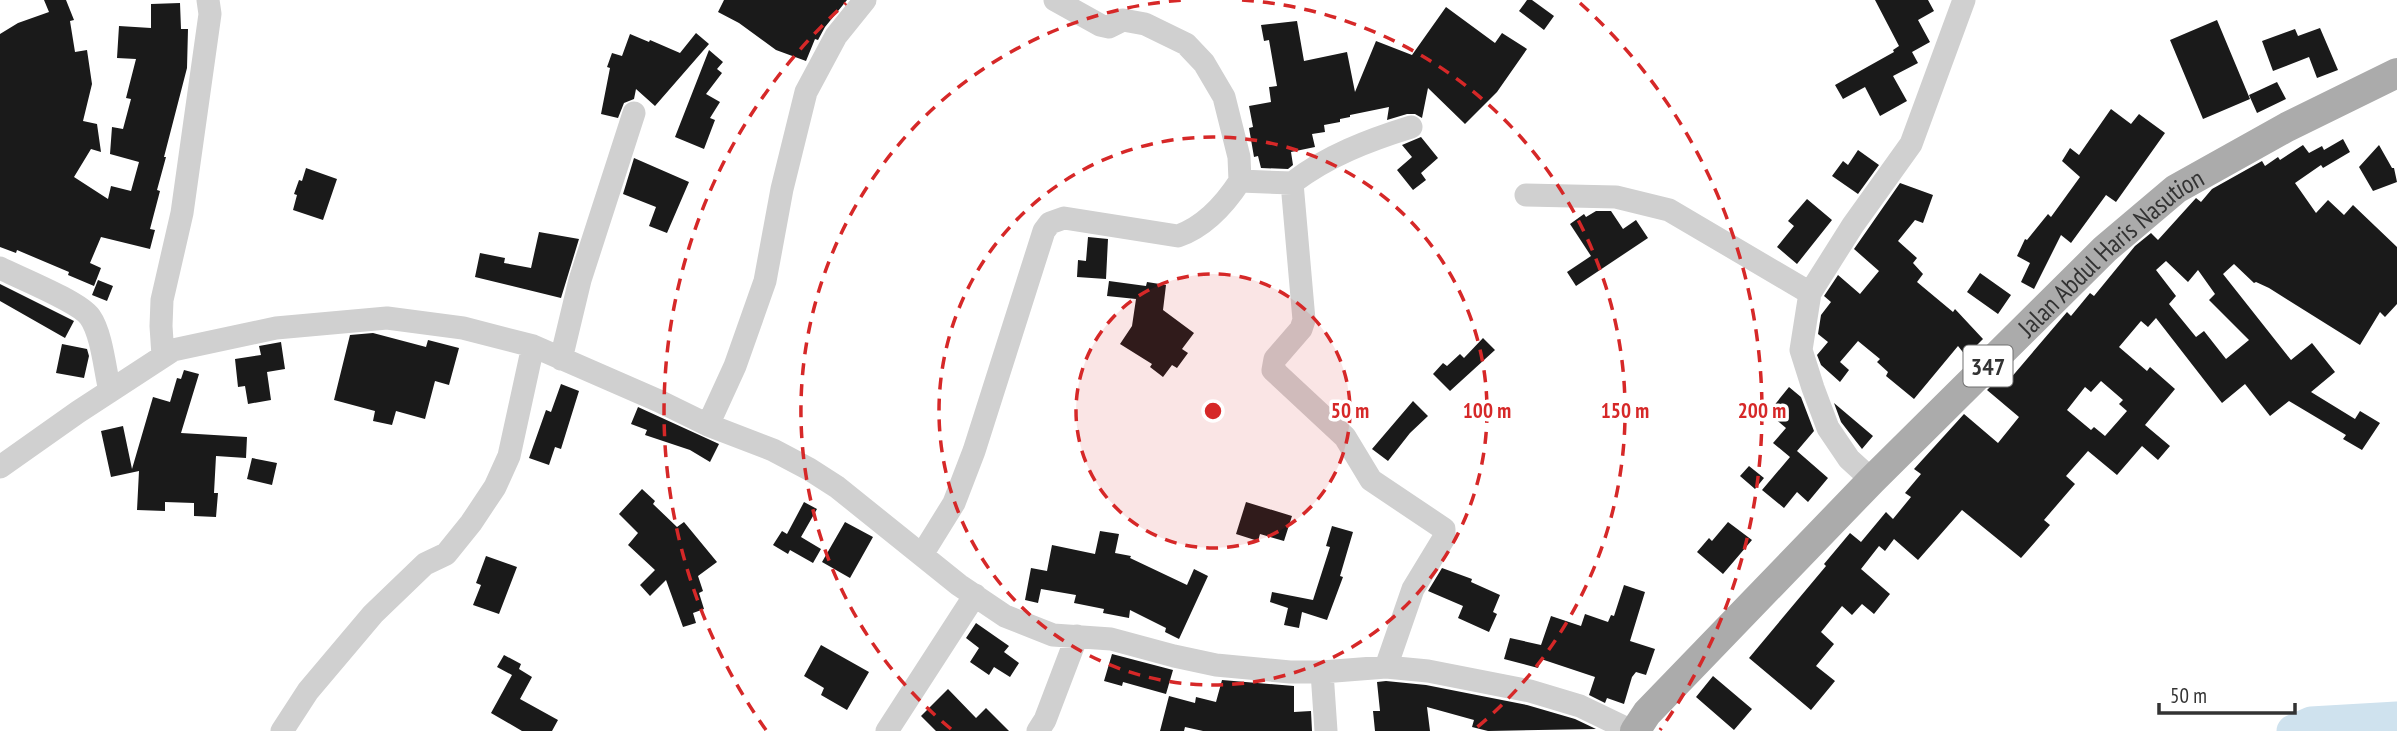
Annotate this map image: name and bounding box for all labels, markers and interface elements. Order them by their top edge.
street label: Jalan Abdul Haris Nasution [2010,161,2209,344]
road number: 347 [1964,346,2012,386]
text: 50 m [1331,397,1369,424]
text: 100 m [1463,397,1511,424]
text: 150 m [1601,397,1649,424]
text: 200 m [1738,397,1786,424]
centre of rings [1201,399,1225,423]
scale bar [2159,672,2296,716]
text: 50 m [2170,682,2207,709]

